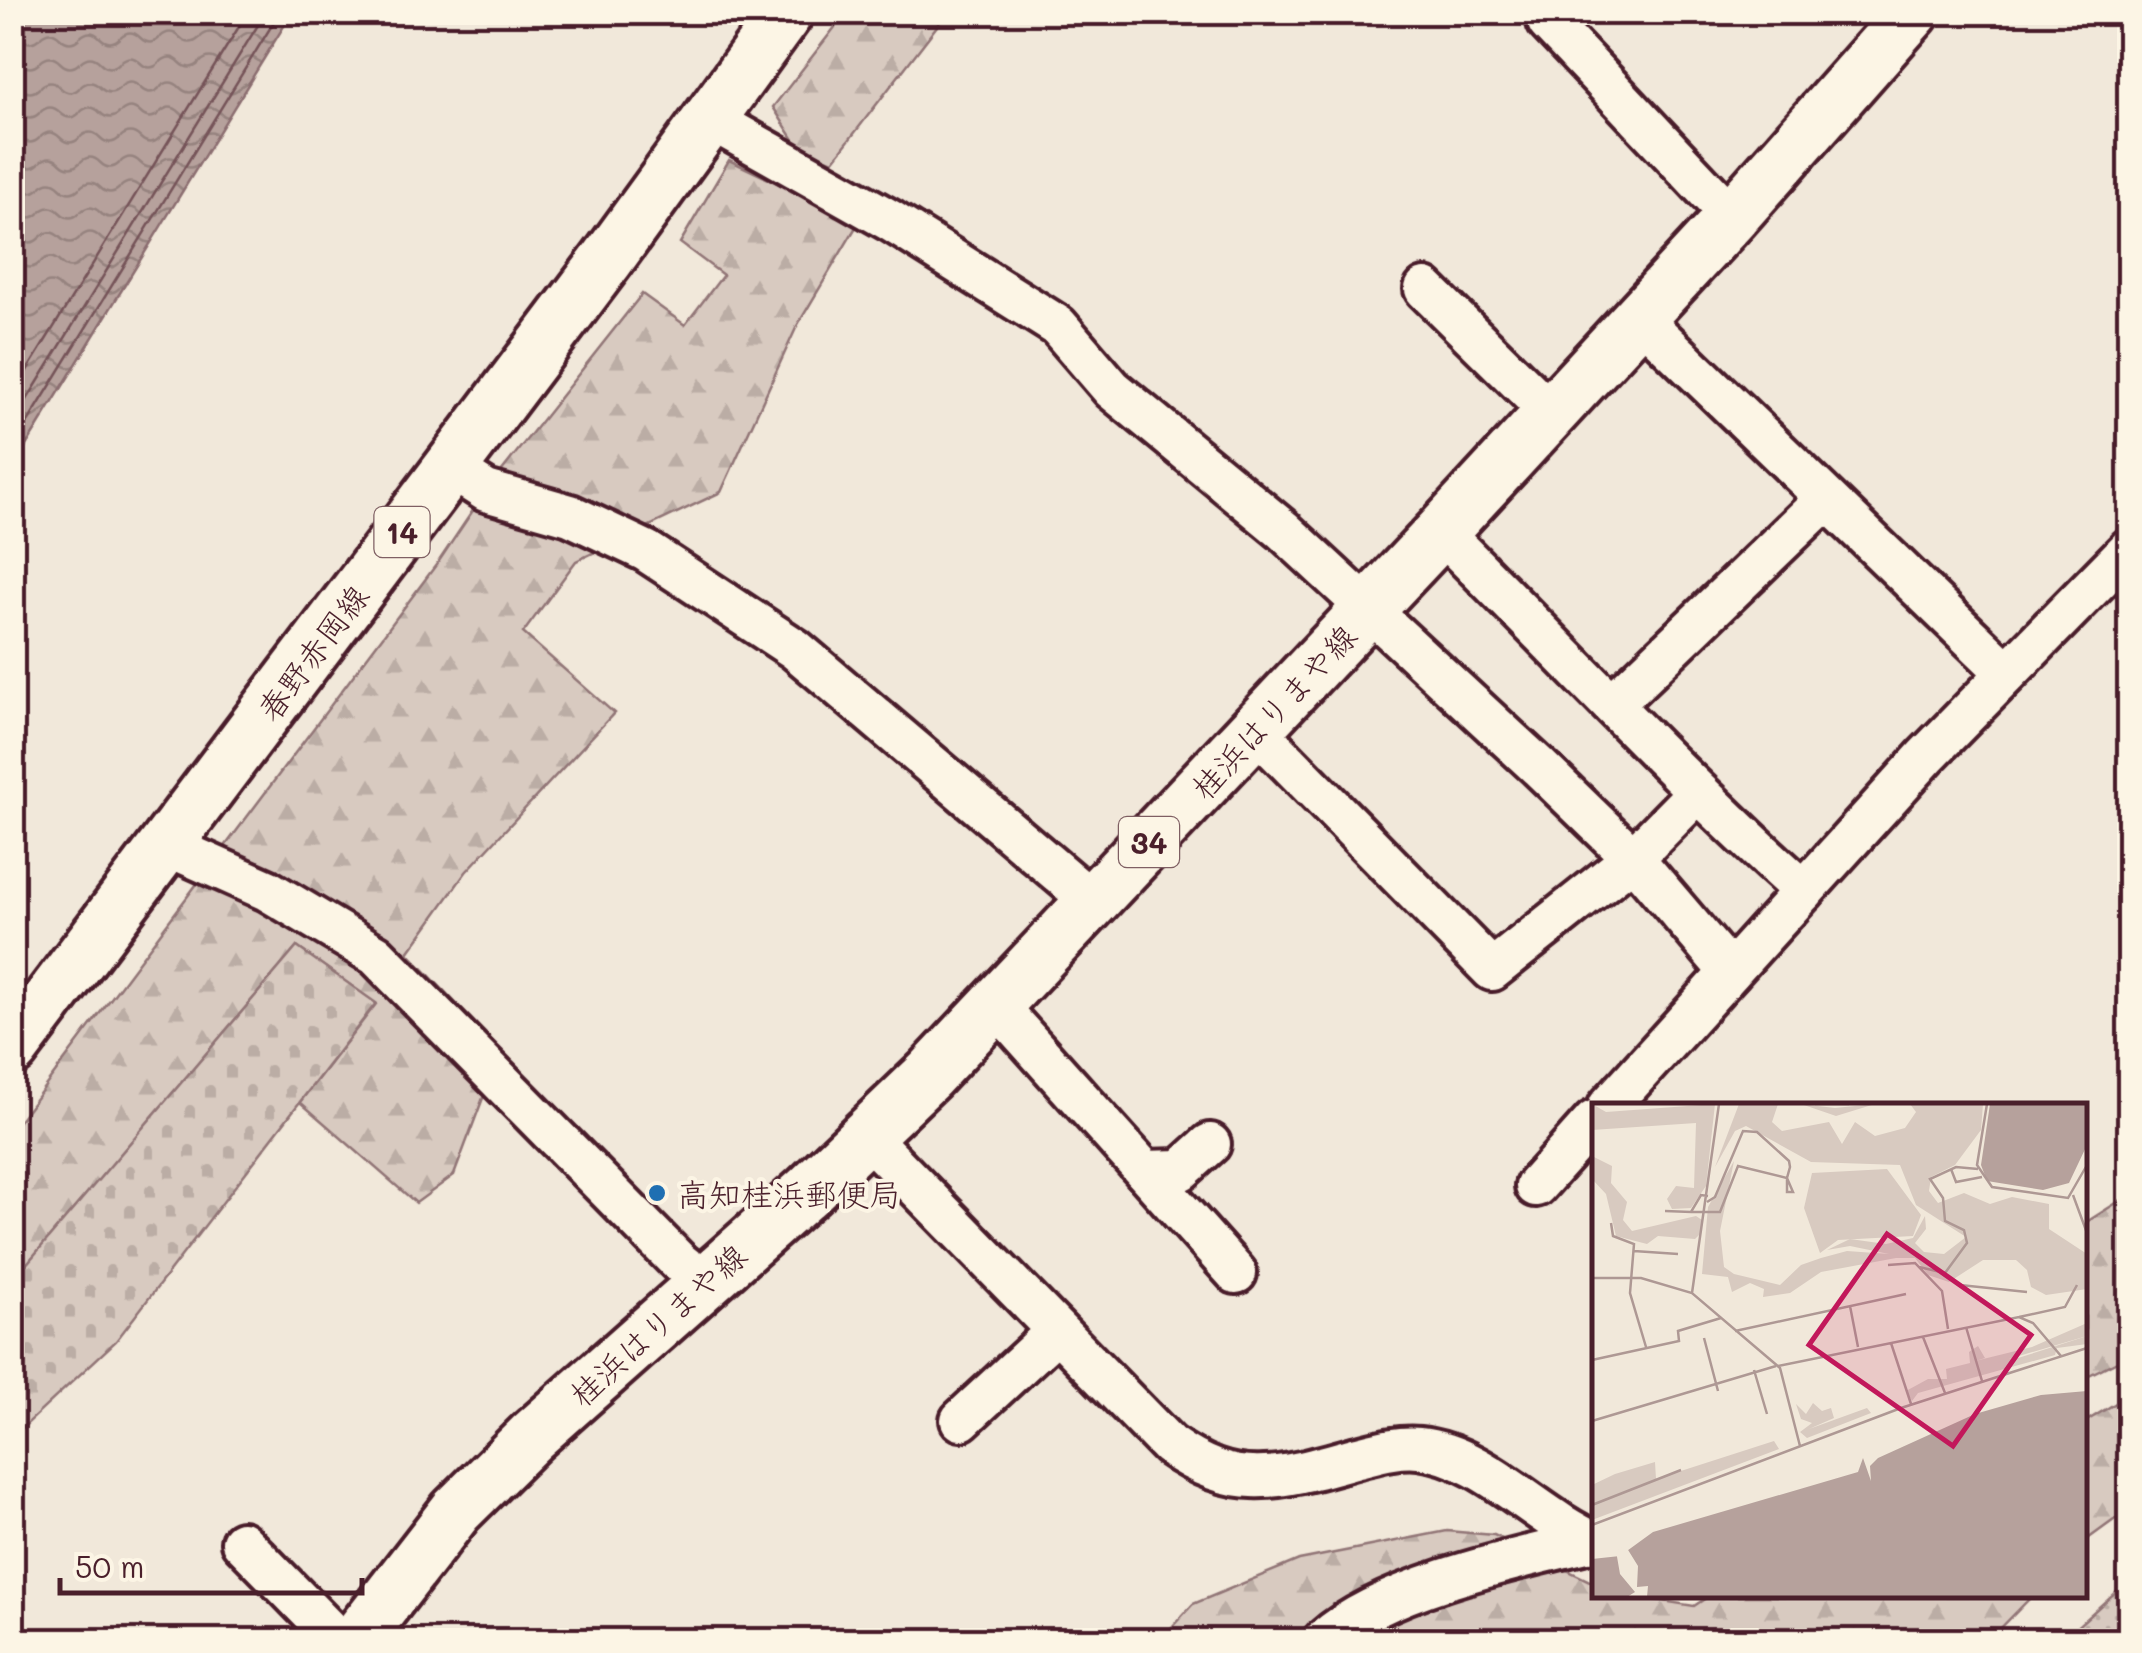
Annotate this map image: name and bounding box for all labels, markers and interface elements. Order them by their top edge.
road number: 14 [374,507,430,557]
street label: 春野赤岡線 [247,575,377,729]
street label: 桂浜はりまや線 [1181,615,1365,807]
road number: 34 [1119,817,1179,867]
inset map [1592,1103,2087,1598]
place label: 高知桂浜郵便局 [677,1172,901,1214]
marker: 高知桂浜郵便局 [646,1182,668,1204]
street label: 桂浜はりまや線 [560,1233,754,1415]
scale bar [60,1533,362,1595]
text: 50 m [75,1546,145,1586]

